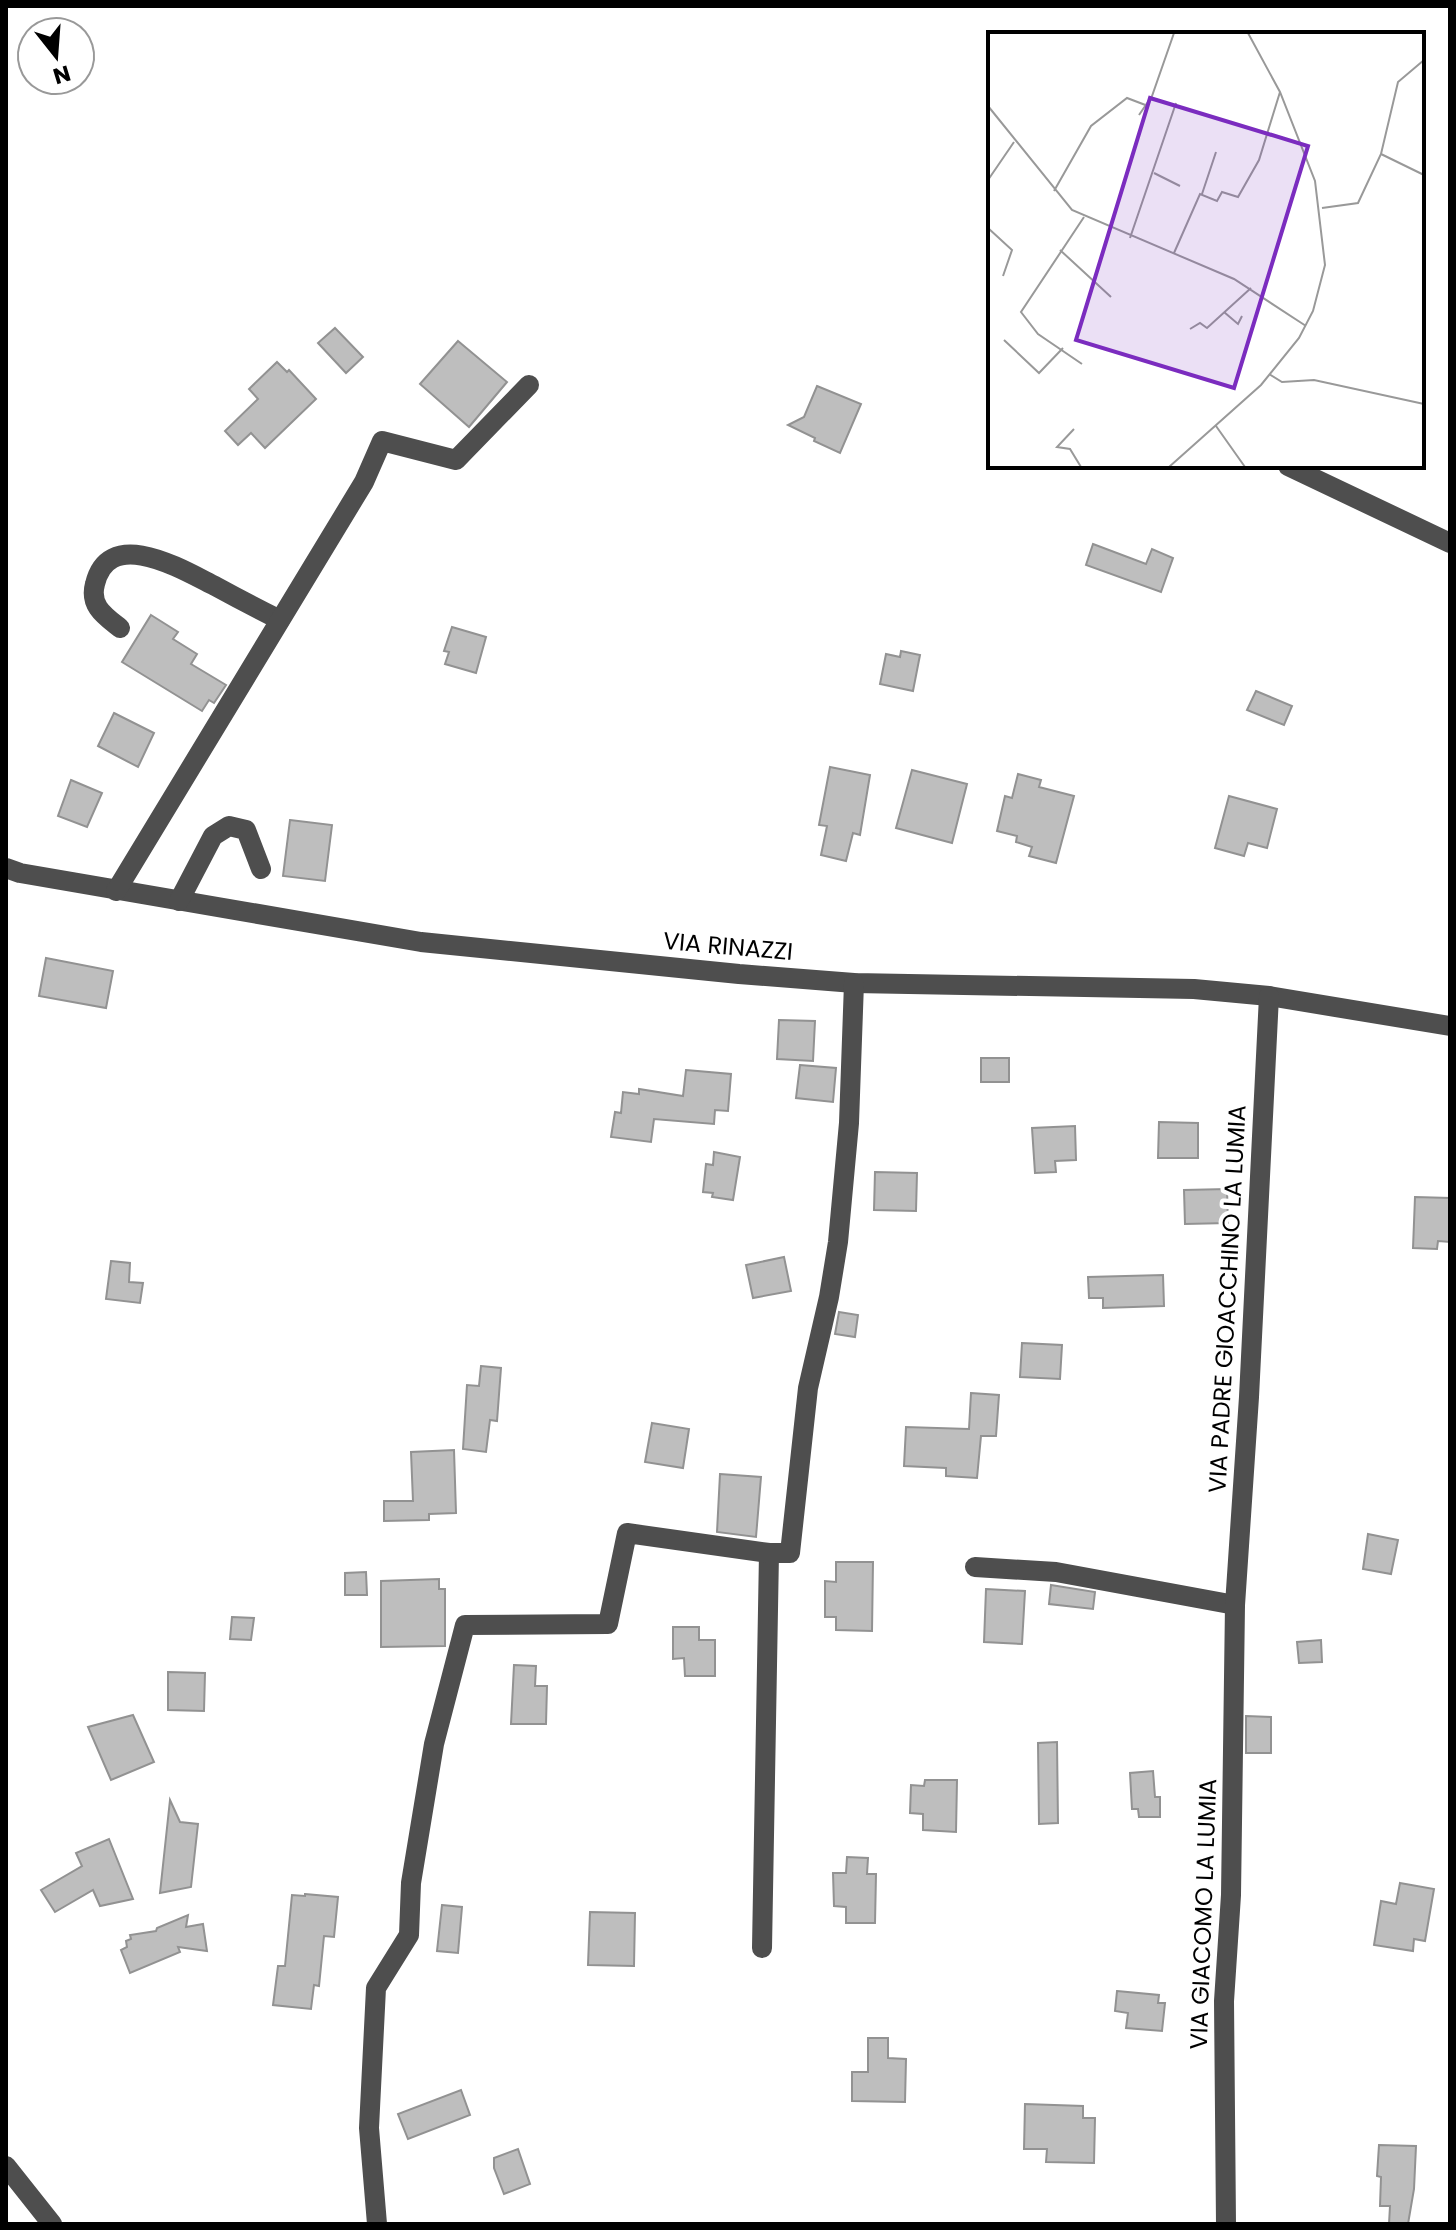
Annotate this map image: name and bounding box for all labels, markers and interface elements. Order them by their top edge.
north arrow [16,16,96,96]
inset map [988,32,1424,468]
text: N [49,57,74,92]
street label: VIA RINAZZI [662,924,794,968]
street label: VIA PADRE GIOACCHINO LA LUMIA [1200,1104,1254,1494]
street label: VIA GIACOMO LA LUMIA [1182,1778,1224,2050]

